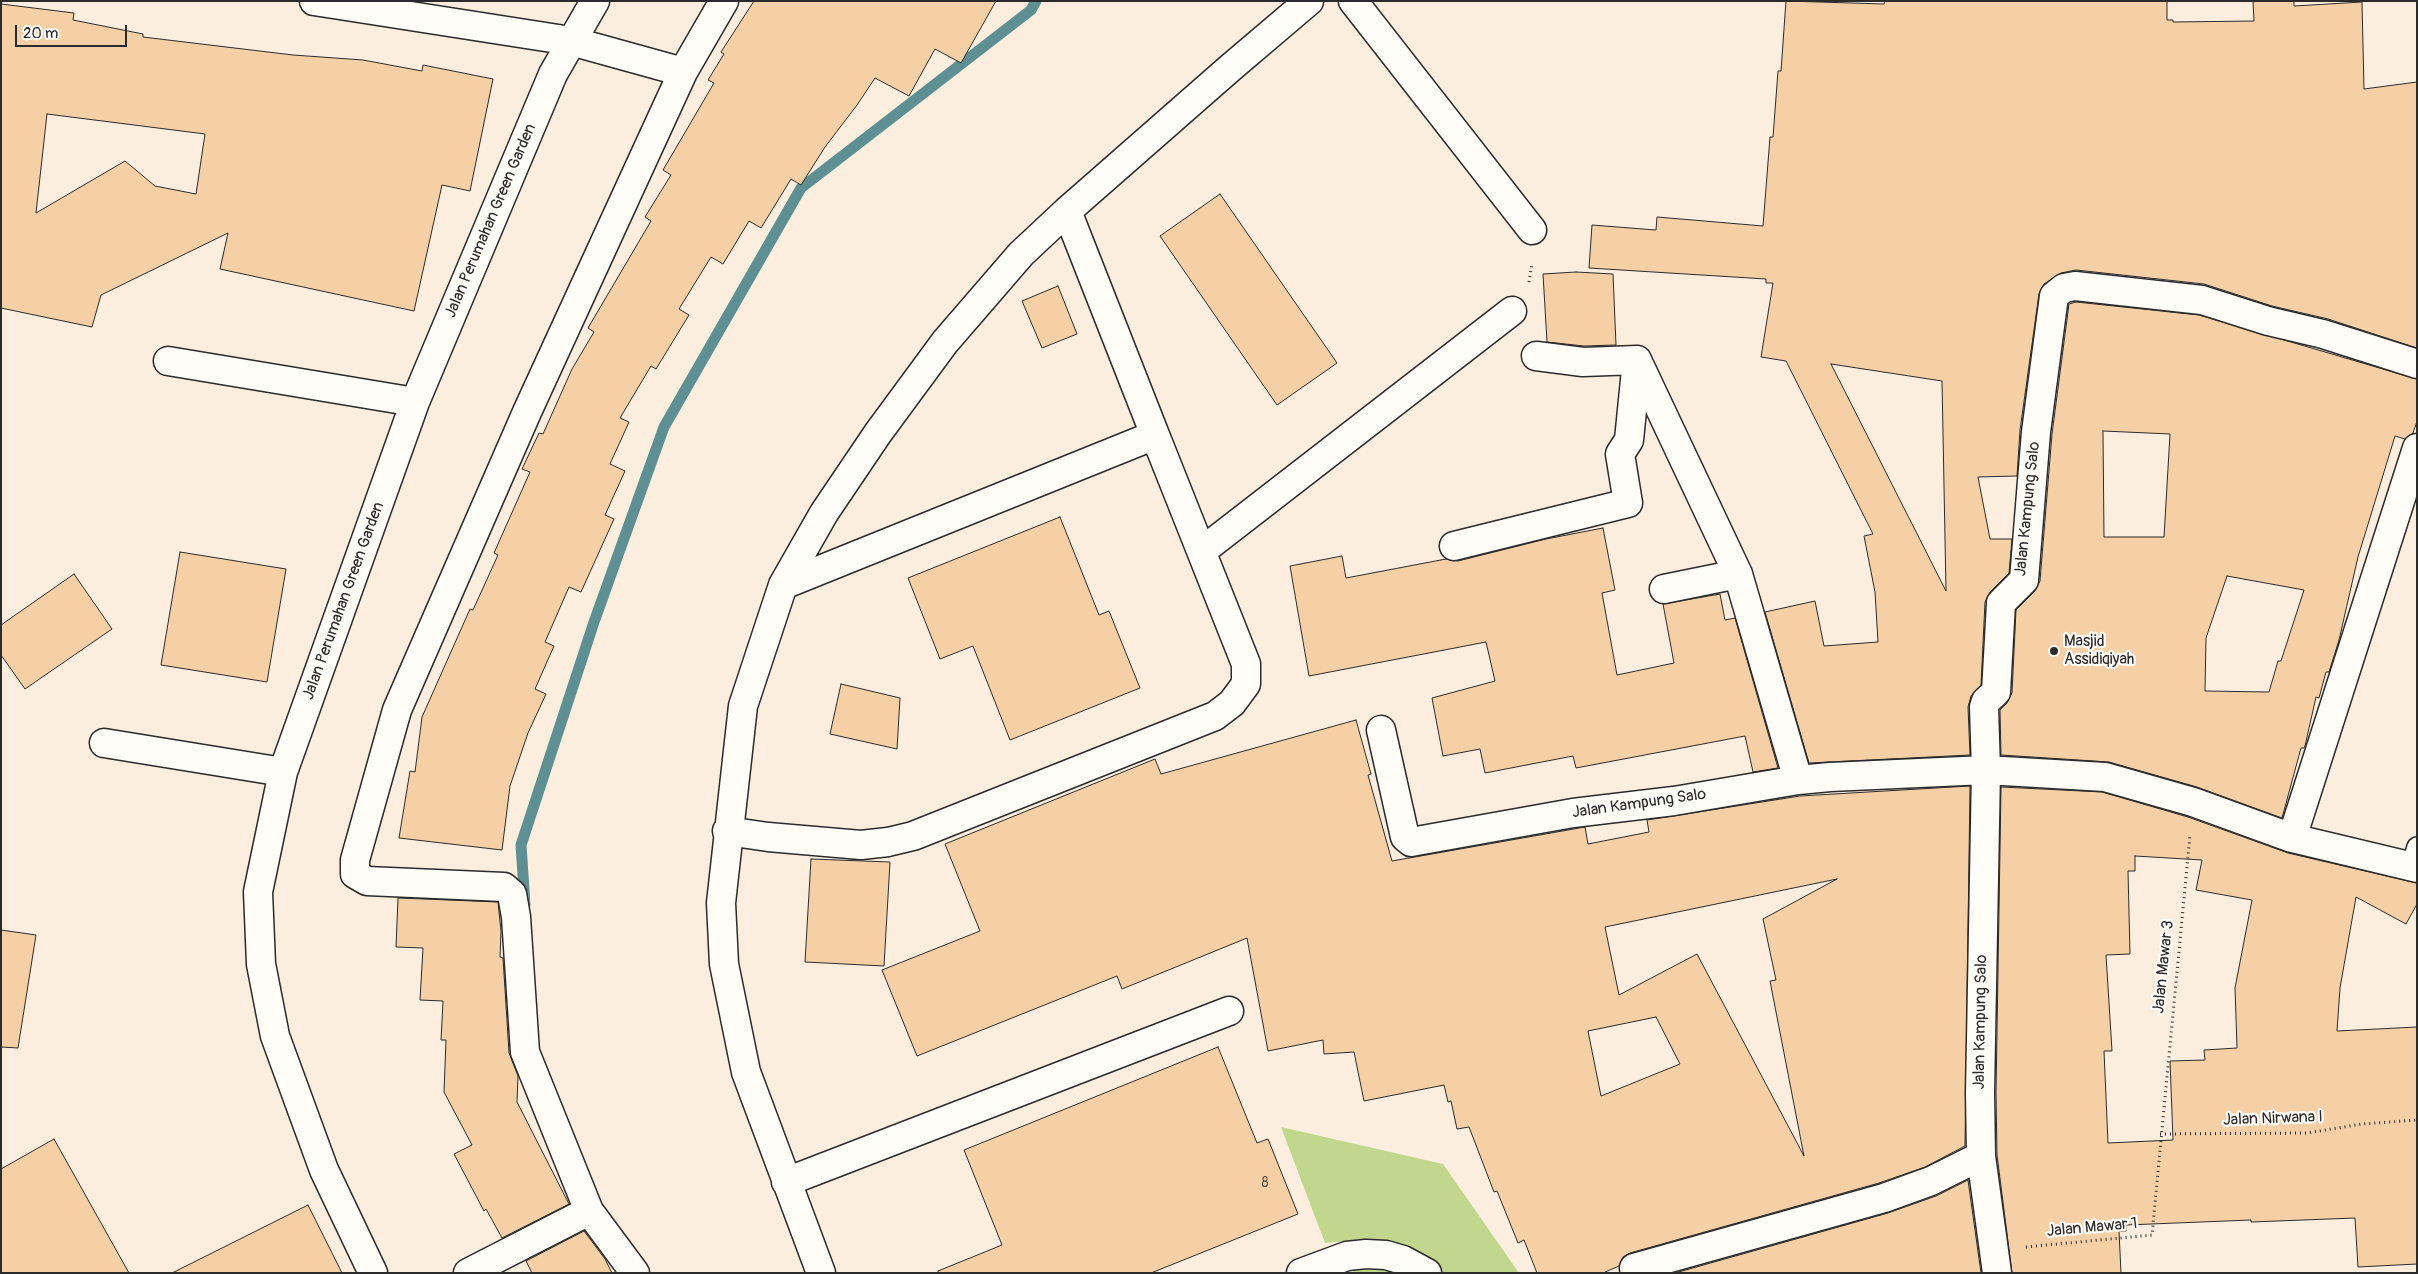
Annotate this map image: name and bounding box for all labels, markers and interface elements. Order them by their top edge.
scale bar [18,15,130,47]
text: 20 m [23,24,58,43]
street label: Jalan Perumahan Green Garden [441,121,541,321]
street label: Jalan Kampung Salo [2011,441,2045,577]
street label: Jalan Perumahan Green Garden [299,499,389,703]
place label: Masjid Assidiqiyah [2064,632,2134,670]
marker: Masjid Assidiqiyah [2048,645,2060,657]
street label: Jalan Kampung Salo [1571,785,1707,823]
street label: Jalan Mawar 3 [2150,919,2178,1015]
street label: Jalan Kampung Salo [1970,954,1992,1090]
street label: Jalan Nirwana I [2223,1108,2323,1130]
house number: 8 [1261,1175,1269,1191]
street label: Jalan Mawar 1 [2046,1214,2138,1242]

